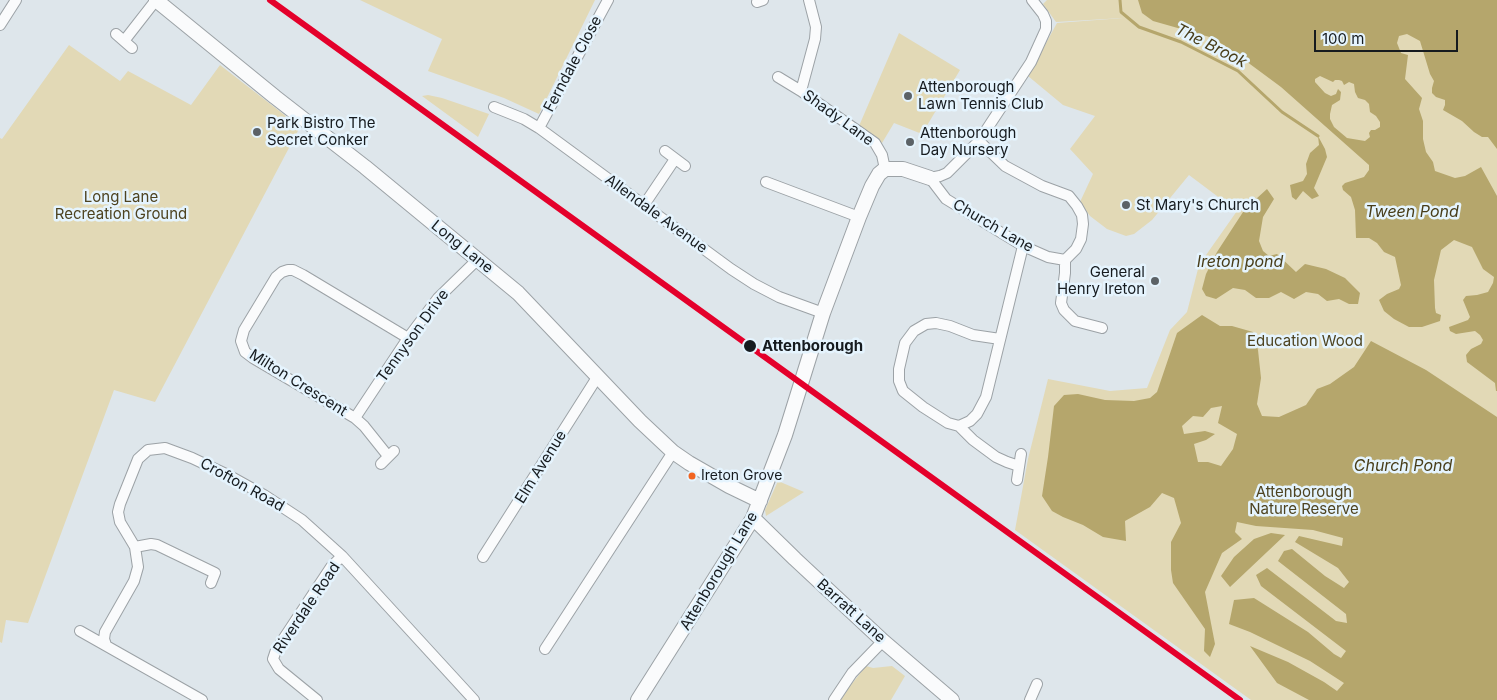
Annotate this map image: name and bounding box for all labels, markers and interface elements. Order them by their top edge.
street label: Ferndale Close [540,13,606,115]
water label: The Brook [1172,20,1250,72]
scale bar [1317,20,1461,52]
text: 100 m [1322,29,1364,48]
place label: Attenborough Lawn Tennis Club [918,78,1044,113]
street label: Shady Lane [799,86,877,150]
marker: Attenborough Lawn Tennis Club [902,90,914,102]
place label: Park Bistro The Secret Conker [267,114,376,149]
place label: Attenborough Day Nursery [920,124,1016,159]
marker: Park Bistro The Secret Conker [251,126,263,138]
marker: Attenborough Day Nursery [904,136,916,148]
street label: Allendale Avenue [601,171,711,257]
park label: Long Lane Recreation Ground [55,188,187,223]
street label: Church Lane [949,196,1037,256]
place label: St Mary's Church [1136,196,1259,214]
marker: St Mary's Church [1120,199,1132,211]
water label: Tween Pond [1365,202,1459,222]
street label: Long Lane [427,217,497,277]
water label: Ireton pond [1197,252,1283,272]
place label: General Henry Ireton [1057,263,1145,298]
marker: General Henry Ireton [1149,275,1161,287]
street label: Tennyson Drive [373,286,453,386]
park label: Education Wood [1247,332,1363,350]
place label: Attenborough [762,337,863,355]
marker: Attenborough [742,338,758,354]
street label: Milton Crescent [246,346,350,420]
street label: Elm Avenue [511,427,571,507]
street label: Crofton Road [197,454,287,516]
water label: Church Pond [1354,456,1452,476]
place label: Ireton Grove [701,468,782,484]
marker: Ireton Grove [687,471,697,481]
park label: Attenborough Nature Reserve [1249,483,1359,518]
street label: Attenborough Lane [676,508,762,634]
street label: Riverdale Road [270,559,344,657]
street label: Barratt Lane [813,575,889,647]

